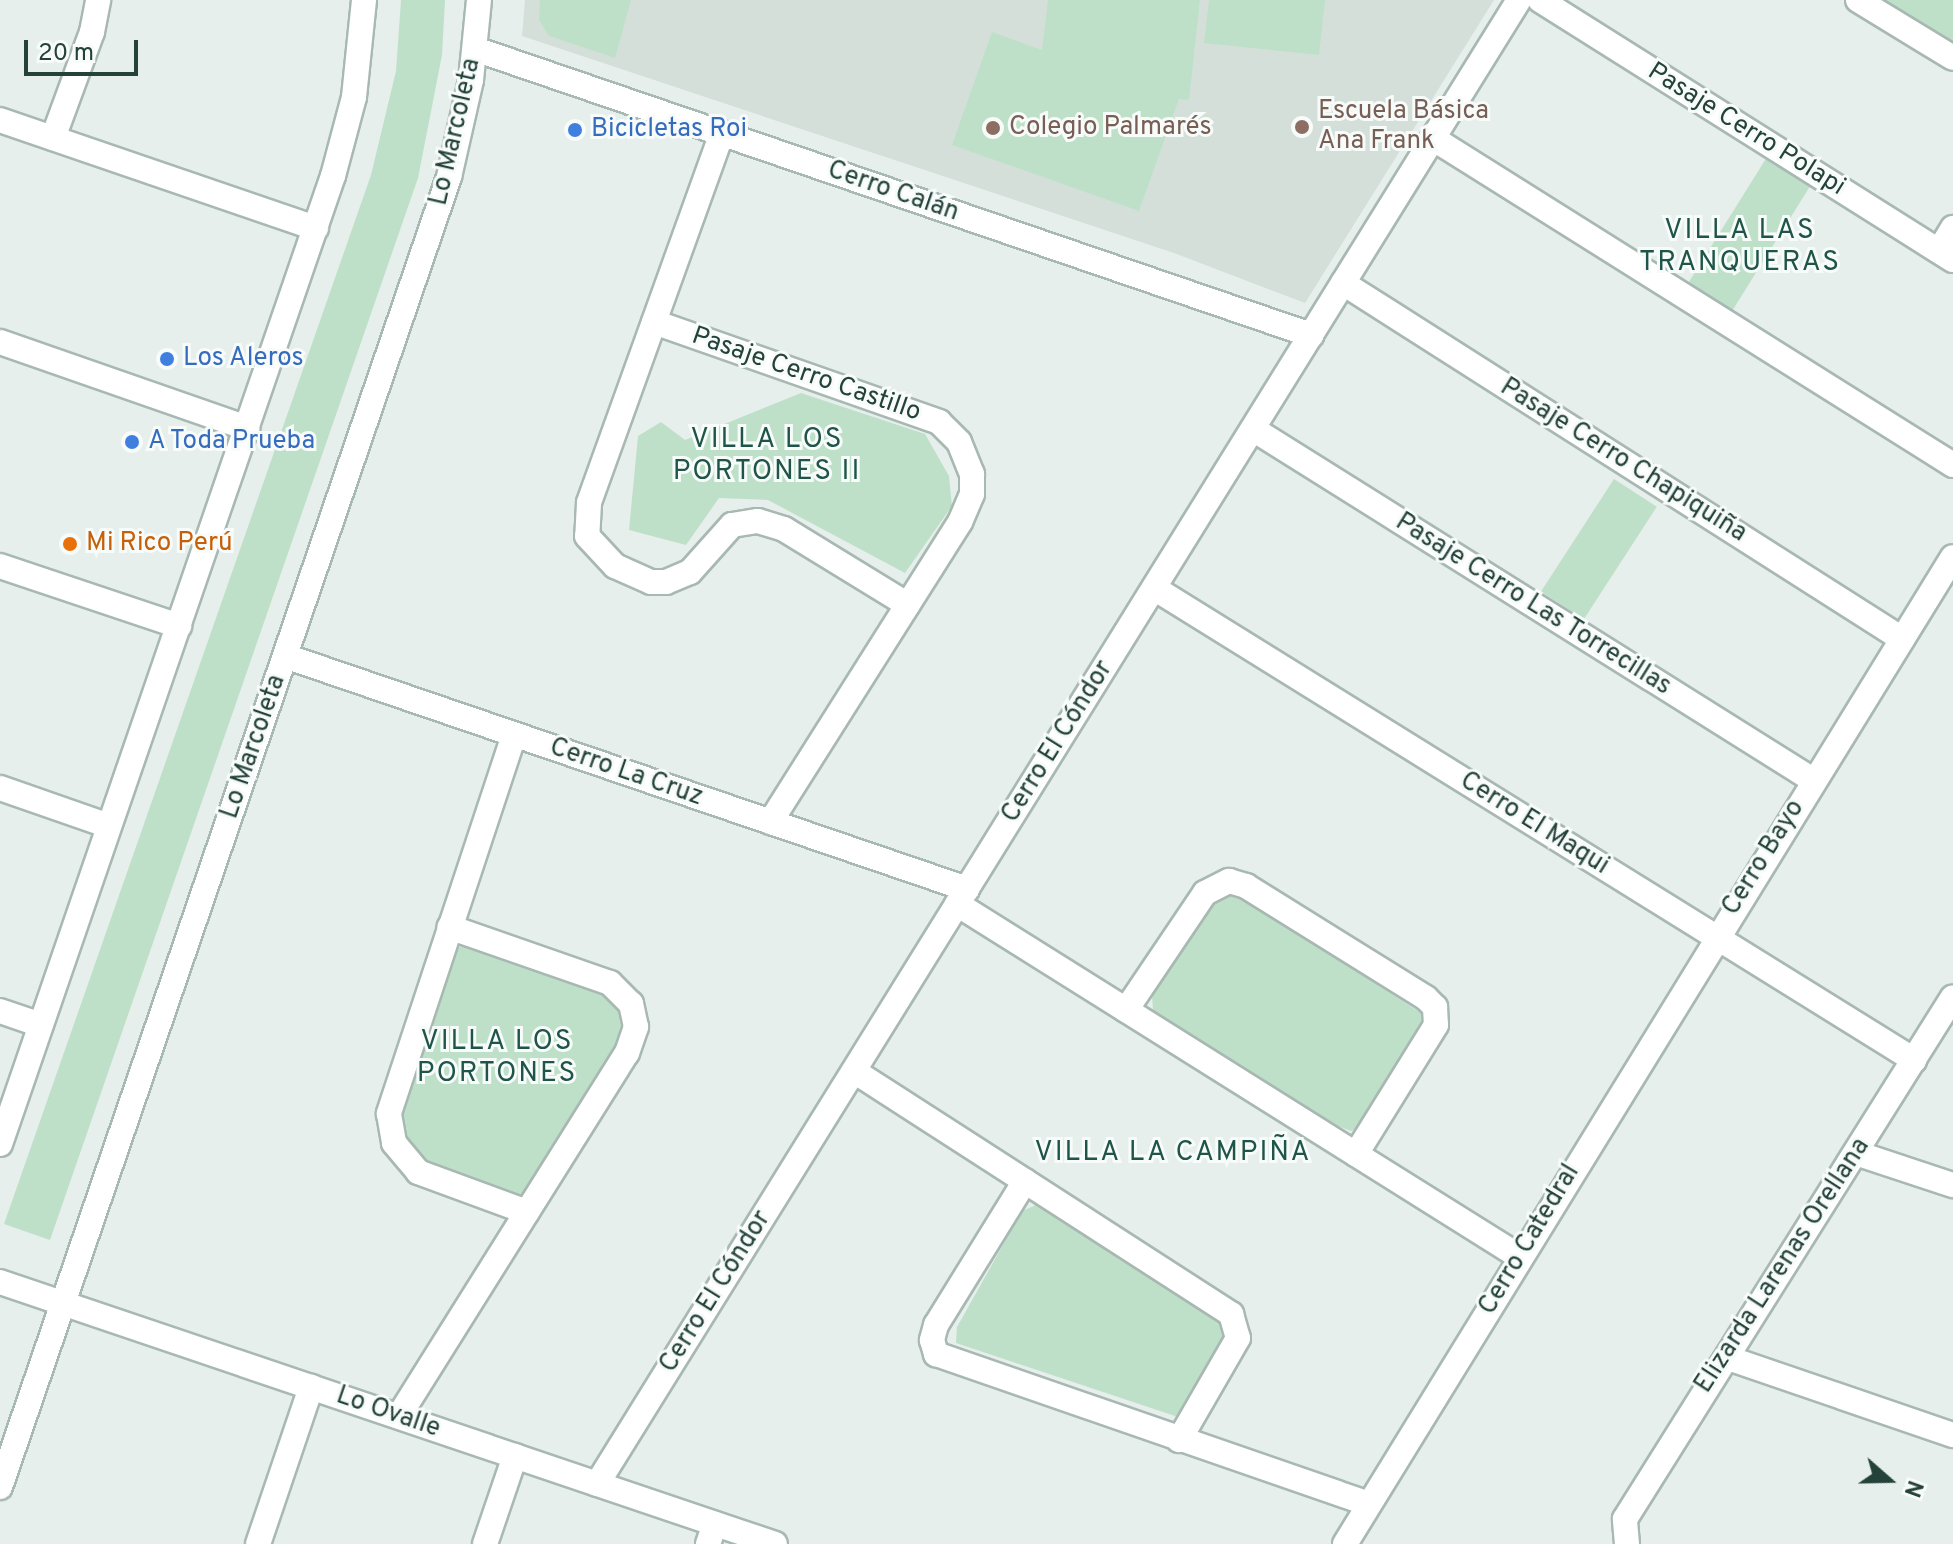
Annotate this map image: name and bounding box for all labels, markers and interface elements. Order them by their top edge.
scale bar [28,24,142,74]
text: 20 m [38,39,94,69]
street label: Lo Marcoleta [424,55,488,209]
street label: Pasaje Cerro Polapi [1641,57,1851,203]
place label: Escuela Básica Ana Frank [1318,96,1489,158]
place label: Colegio Palmarés [1009,112,1212,144]
place label: Bicicletas Roi [591,114,747,146]
marker: Escuela Básica Ana Frank [1293,118,1311,136]
marker: Colegio Palmarés [984,119,1002,137]
marker: Bicicletas Roi [566,121,584,139]
street label: Cerro Calán [823,155,963,229]
district label: VILLA LAS TRANQUERAS [1639,214,1841,280]
street label: Pasaje Cerro Castillo [687,321,925,429]
place label: Los Aleros [183,343,305,375]
marker: Los Aleros [158,350,176,368]
street label: Pasaje Cerro Chapiquiña [1494,372,1752,550]
district label: VILLA LOS PORTONES II [673,423,861,489]
place label: A Toda Prueba [148,426,317,458]
marker: A Toda Prueba [123,433,141,451]
street label: Pasaje Cerro Las Torrecillas [1389,507,1677,703]
place label: Mi Rico Perú [86,528,233,560]
marker: Mi Rico Perú [61,535,79,553]
street label: Cerro El Cóndor [996,655,1120,829]
street label: Lo Marcoleta [215,671,293,823]
street label: Cerro La Cruz [545,732,707,814]
street label: Cerro El Maqui [1454,766,1614,882]
street label: Cerro Bayo [1716,794,1812,922]
district label: VILLA LOS PORTONES [417,1025,577,1091]
street label: Elizarda Larenas Orellana [1689,1133,1877,1399]
district label: VILLA LA CAMPIÑA [1033,1136,1313,1170]
street label: Cerro Catedral [1473,1159,1587,1321]
street label: Cerro El Cóndor [654,1205,778,1379]
street label: Lo Ovalle [332,1381,444,1445]
north arrow [1849,1440,1929,1520]
text: N [1897,1476,1927,1500]

